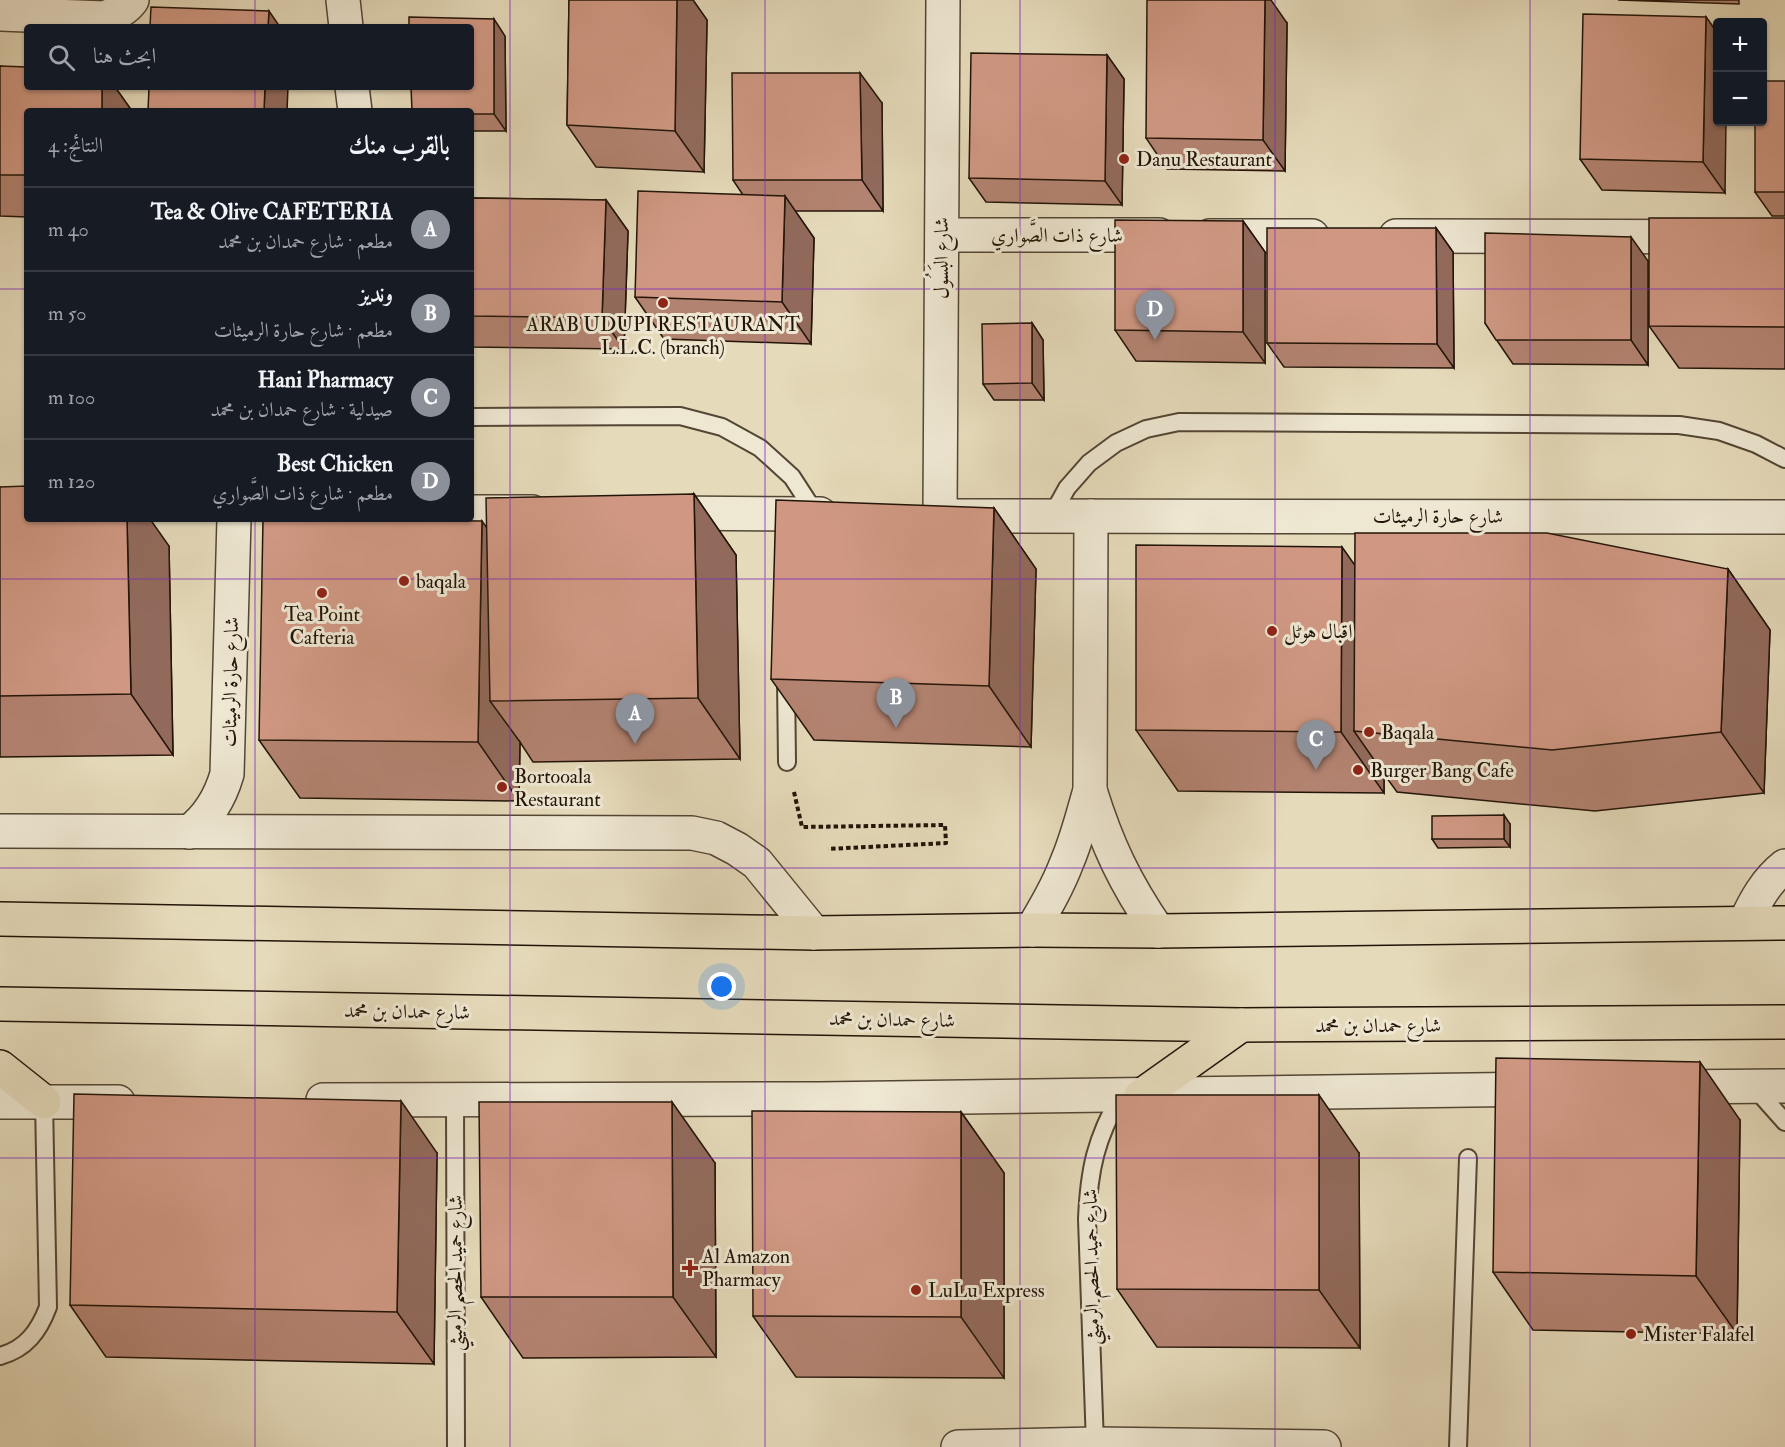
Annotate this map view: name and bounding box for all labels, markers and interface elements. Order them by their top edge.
map controls [1713,18,1767,126]
button: + [1713,18,1767,72]
search box [24,24,474,90]
icon: search [45,41,78,74]
text: ابحث هنا [93,42,156,70]
button: − [1713,72,1767,126]
text: بالقرب منك [348,130,450,162]
text: النتائج: 4 [48,133,103,158]
place label: Danu Restaurant [1136,147,1273,172]
marker: Danu Restaurant [1117,152,1131,166]
text: Tea & Olive CAFETERIA [151,198,393,226]
text: 40 m [48,217,89,242]
text: A [424,217,437,242]
street label: شارع البَسُول [925,217,959,299]
street label: شارع ذات الصَّواري [991,218,1123,253]
text: مطعم · شارع حمدان بن محمد [218,229,393,254]
text: ونديز [359,280,393,308]
pin: D [1136,290,1174,340]
marker: ARAB UDUPI RESTAURANT L.L.C. (branch) [656,296,670,310]
text: 50 m [48,301,87,326]
text: B [424,301,437,326]
place label: ARAB UDUPI RESTAURANT L.L.C. (branch) [525,312,800,360]
text: مطعم · شارع حارة الرميثات [214,318,393,343]
text: Hani Pharmacy [258,366,393,394]
text: 100 m [48,385,95,410]
text: C [423,385,438,410]
text: صيدلية · شارع حمدان بن محمد [210,397,393,422]
text: Best Chicken [277,450,393,478]
text: 120 m [48,469,95,494]
text: D [422,469,439,494]
text: مطعم · شارع ذات الصَّواري [212,481,393,506]
street label: شارع حارة الرميثات [1373,504,1503,534]
place label: baqala [416,569,467,594]
marker: baqala [397,574,411,588]
marker: Tea Point Cafteria [315,586,329,600]
place label: Tea Point Cafteria [284,602,360,650]
street label: شارع حارة الرميثات [217,617,249,747]
place label: اقبال ہوٹل [1284,619,1353,646]
marker: اقبال ہوٹل [1265,624,1279,638]
pin: B [876,678,916,728]
pin: A [616,694,654,744]
pin: C [1296,720,1336,770]
place label: Baqala [1381,720,1435,745]
marker: Baqala [1362,725,1376,739]
place label: Burger Bang Cafe [1370,758,1514,783]
marker: Burger Bang Cafe [1351,763,1365,777]
place label: Bortooala Restaurant [514,764,601,812]
marker: Bortooala Restaurant [495,780,509,794]
your location [707,972,736,1001]
street label: شارع حمدان بن محمد [344,998,470,1030]
street label: شارع حمدان بن محمد [829,1006,955,1038]
street label: شارع حمدان بن محمد [1315,1013,1441,1043]
street label: شارع حميد الحصم الرميثي [1078,1188,1112,1345]
street label: شارع حميد الحصم الرميثي [443,1195,475,1351]
place label: Al Amazon Pharmacy [701,1244,790,1292]
marker: Al Amazon Pharmacy [683,1261,697,1275]
place label: LuLu Express [928,1278,1045,1304]
marker: LuLu Express [909,1283,923,1297]
place label: Mister Falafel [1643,1322,1754,1347]
marker: Mister Falafel [1624,1327,1638,1341]

